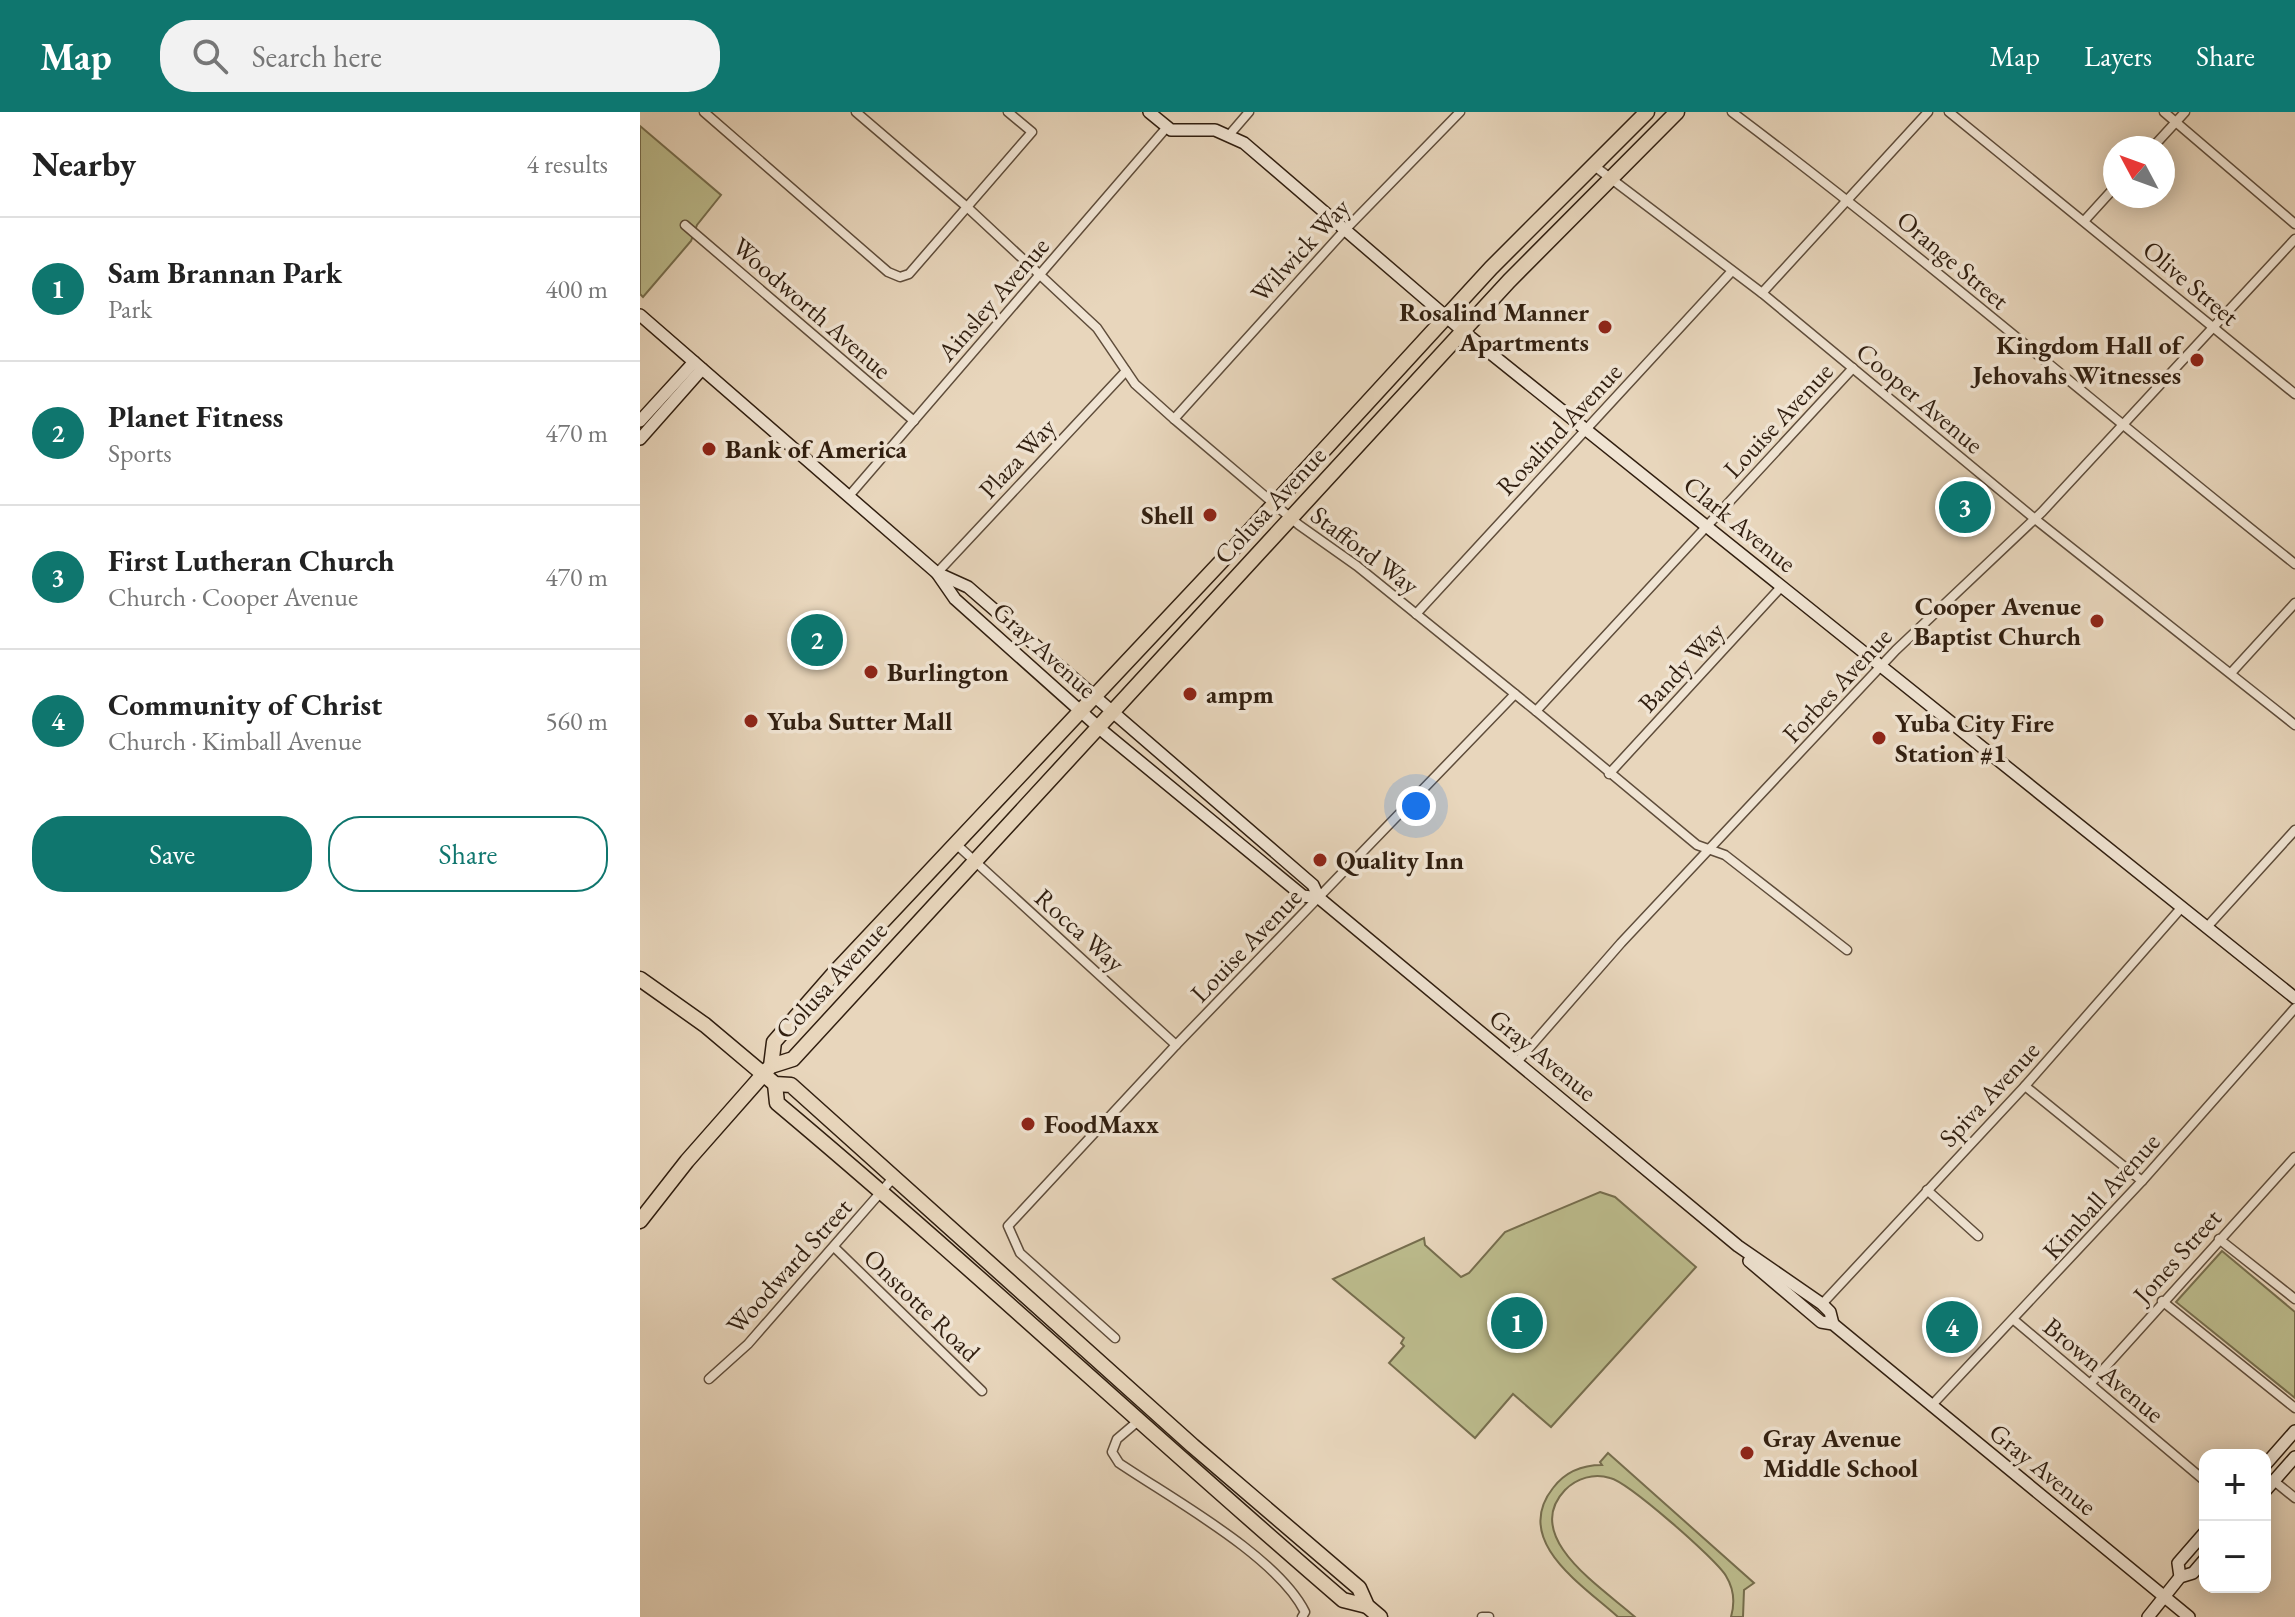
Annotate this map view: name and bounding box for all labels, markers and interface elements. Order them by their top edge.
search box [160,20,720,92]
text: Map [40,32,112,81]
icon: search [188,34,232,78]
text: Search here [252,37,382,76]
text: Map [1990,38,2040,74]
text: Layers [2084,38,2152,74]
text: Share [2196,38,2255,74]
north arrow [2103,136,2175,208]
text: Nearby [32,142,136,186]
text: 4 results [527,147,608,181]
street label: Wilwick Way [1243,190,1357,309]
street label: Orange Street [1890,203,2016,317]
street label: Woodworth Avenue [725,229,899,387]
street label: Ainsley Avenue [929,230,1056,369]
street label: Olive Street [2136,233,2246,333]
text: Sam Brannan Park [108,253,342,292]
text: 1 [51,272,65,306]
text: 400 m [545,272,608,306]
text: Park [108,292,152,326]
place label: Rosalind Manner Apartments [1399,295,1589,359]
marker: Rosalind Manner Apartments [1596,318,1614,336]
place label: Kingdom Hall of Jehovahs Witnesses [1970,328,2185,392]
street label: Cooper Avenue [1849,335,1991,461]
marker: Kingdom Hall of Jehovahs Witnesses [2188,351,2206,369]
street label: Rosalind Avenue [1489,355,1629,503]
street label: Louise Avenue [1716,355,1840,485]
text: Planet Fitness [108,397,283,436]
street label: Plaza Way [971,410,1063,506]
text: 2 [51,416,65,450]
text: 470 m [545,416,608,450]
place label: Bank of America [725,432,908,466]
text: Sports [108,436,172,470]
street label: Colusa Avenue [1207,439,1333,571]
marker: Bank of America [700,440,718,458]
street label: Clark Avenue [1677,468,1803,580]
pin: 3 [1939,477,1991,537]
place label: Shell [1141,498,1194,532]
street label: Stafford Way [1304,498,1427,602]
marker: Shell [1201,506,1219,524]
text: First Lutheran Church [108,541,395,580]
text: 3 [51,560,65,594]
text: 470 m [545,560,608,594]
text: Church · Cooper Avenue [108,580,358,614]
place label: Cooper Avenue Baptist Church [1914,589,2081,653]
street label: Gray Avenue [986,594,1104,706]
pin: 2 [791,610,843,670]
marker: Cooper Avenue Baptist Church [2088,612,2106,630]
street label: Bandy Way [1630,614,1732,719]
street label: Forbes Avenue [1775,620,1899,750]
place label: Burlington [887,655,1009,689]
marker: Burlington [862,663,880,681]
place label: ampm [1206,677,1274,711]
text: Community of Christ [108,685,382,724]
marker: ampm [1181,685,1199,703]
text: 4 [51,704,65,738]
text: 560 m [545,704,608,738]
place label: Yuba Sutter Mall [767,704,952,738]
place label: Yuba City Fire Station #1 [1895,706,2054,770]
marker: Yuba Sutter Mall [742,712,760,730]
text: Church · Kimball Avenue [108,724,362,758]
marker: Yuba City Fire Station #1 [1870,729,1888,747]
your location [1396,786,1436,826]
button: Save [32,816,312,892]
button: Share [328,816,608,892]
place label: Quality Inn [1336,843,1464,877]
marker: Quality Inn [1311,851,1329,869]
street label: Rocca Way [1028,881,1133,980]
street label: Louise Avenue [1183,881,1309,1009]
street label: Colusa Avenue [768,914,894,1046]
street label: Gray Avenue [1482,1001,1604,1109]
street label: Spiva Avenue [1931,1034,2047,1154]
place label: FoodMaxx [1044,1107,1159,1141]
marker: FoodMaxx [1019,1115,1037,1133]
street label: Kimball Avenue [2035,1125,2167,1267]
street label: Woodward Street [719,1191,859,1341]
street label: Jones Street [2124,1201,2229,1312]
street label: Onstotte Road [857,1241,988,1370]
pin: 1 [1491,1293,1543,1353]
pin: 4 [1926,1297,1978,1357]
street label: Brown Avenue [2036,1309,2172,1431]
street label: Gray Avenue [1982,1415,2104,1523]
place label: Gray Avenue Middle School [1763,1421,1918,1485]
marker: Gray Avenue Middle School [1738,1444,1756,1462]
map controls [2199,1449,2271,1593]
button: + [2199,1449,2271,1521]
button: − [2199,1521,2271,1593]

